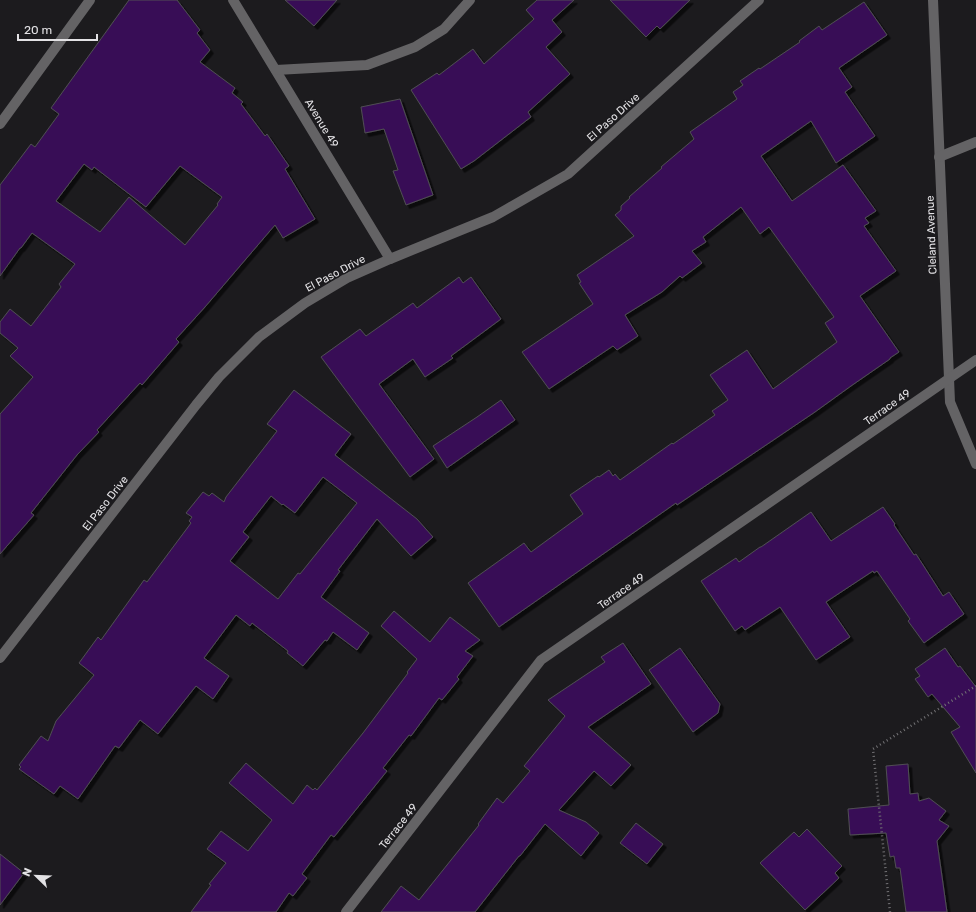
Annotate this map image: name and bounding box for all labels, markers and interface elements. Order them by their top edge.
scale bar [18,16,97,42]
text: 20 m [24,23,52,37]
street label: El Paso Drive [584,90,642,144]
street label: Avenue 49 [302,97,341,150]
street label: Cleland Avenue [924,195,939,275]
street label: El Paso Drive [303,252,367,295]
street label: Terrace 49 [861,387,913,428]
street label: El Paso Drive [80,473,131,533]
street label: Terrace 49 [595,571,647,612]
street label: Terrace 49 [377,801,420,852]
north arrow [16,856,56,896]
text: N [20,866,35,878]

